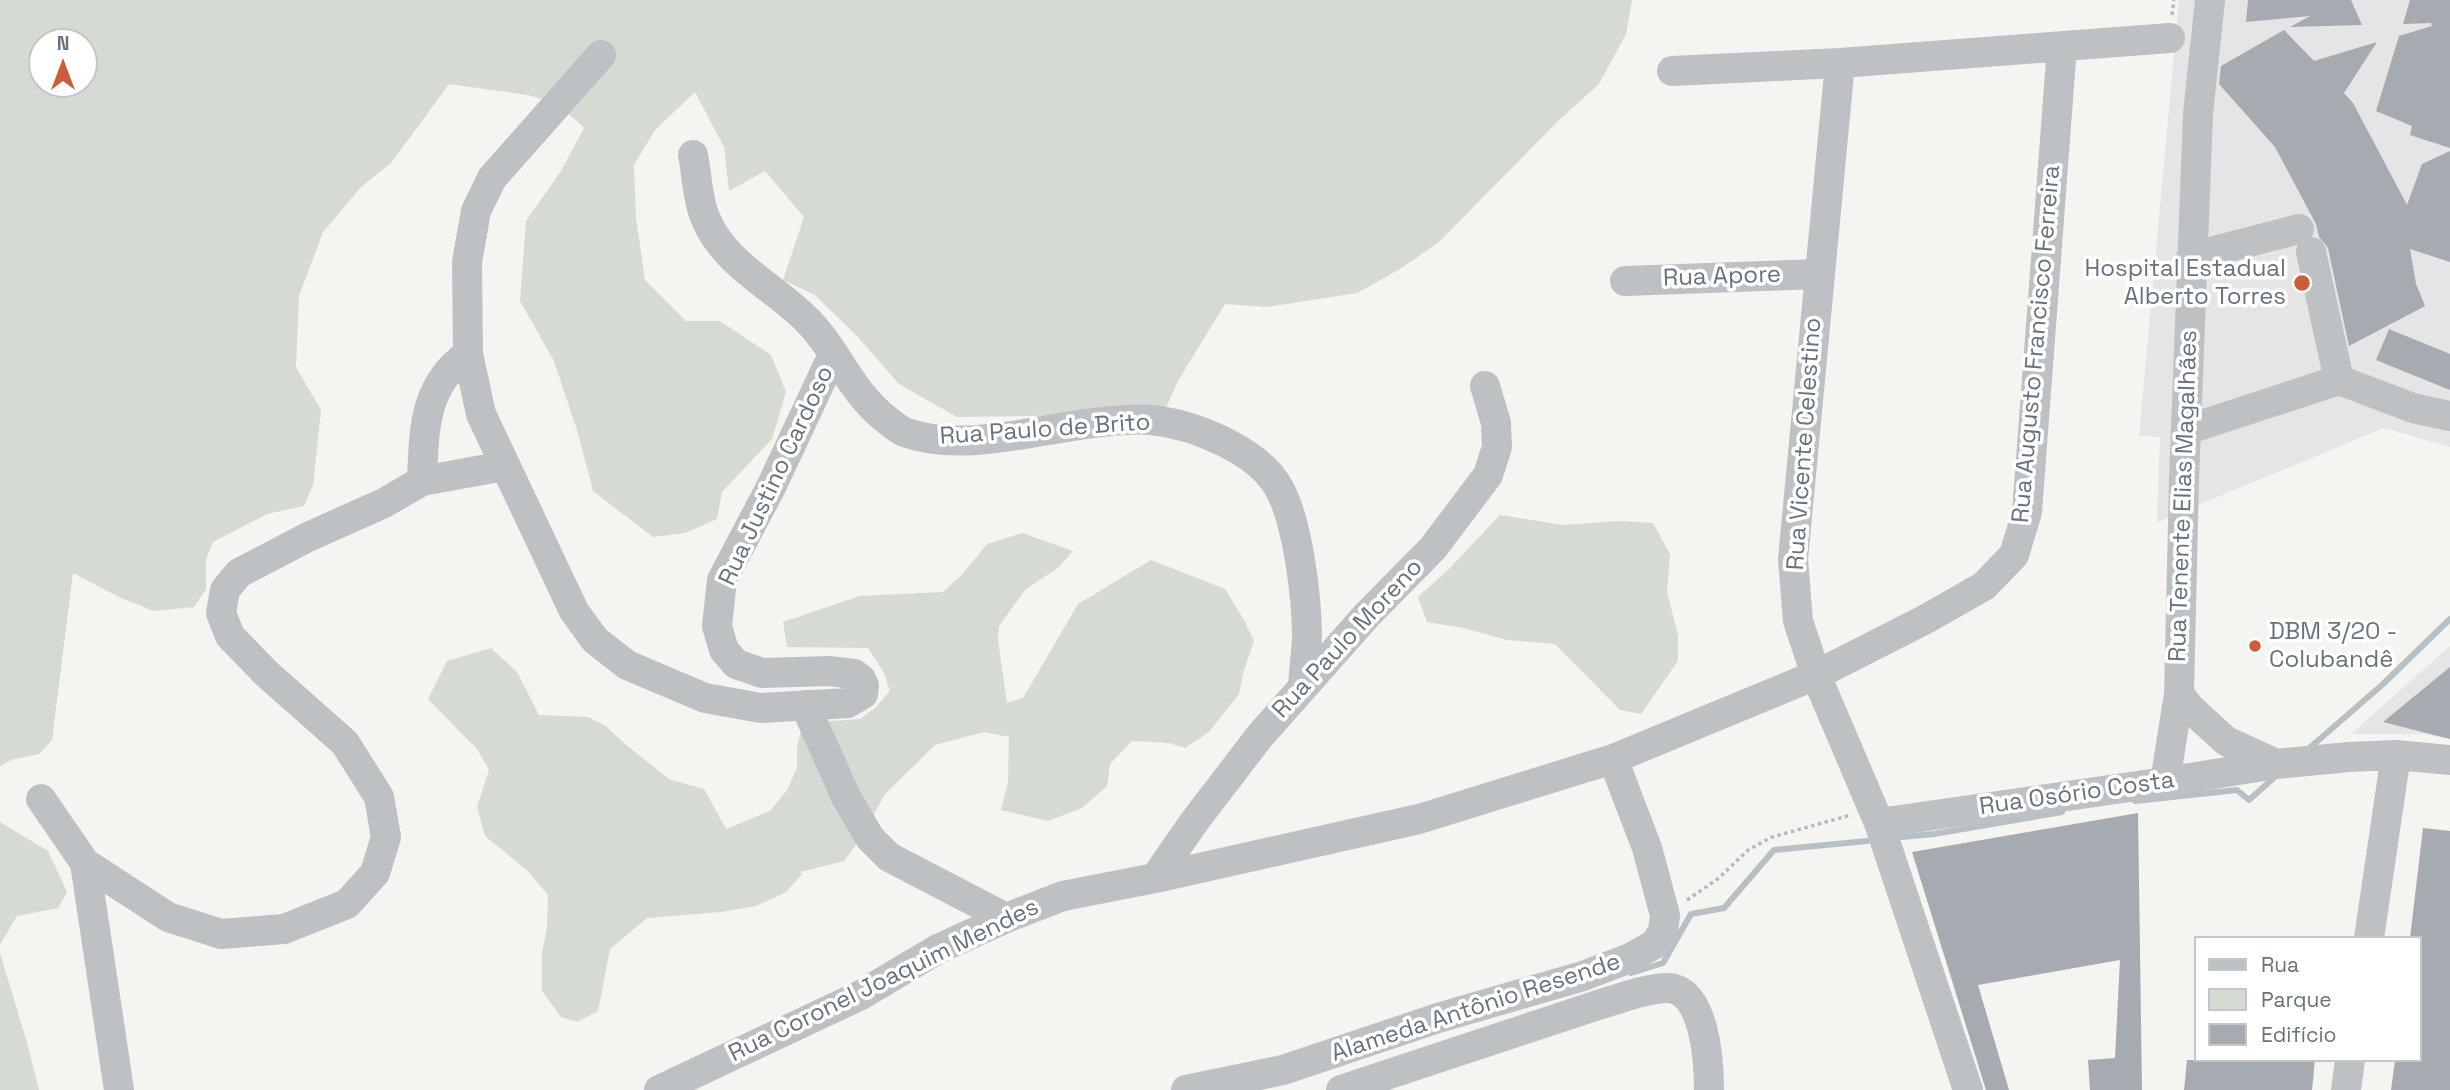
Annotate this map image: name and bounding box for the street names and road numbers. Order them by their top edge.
street label: Rua Augusto Francisco Ferreira [2007,164,2067,524]
street label: Rua Apore [1663,261,1781,293]
street label: Rua Vicente Celestino [1782,317,1828,571]
street label: Rua Tenente Elias Magalhães [2164,330,2204,662]
street label: Rua Justino Cardoso [714,362,840,590]
street label: Rua Paulo de Brito [939,408,1151,452]
street label: Rua Paulo Moreno [1267,553,1429,725]
street label: Rua Osório Costa [1978,766,2176,822]
street label: Rua Coronel Joaquim Mendes [724,893,1044,1069]
street label: Alameda Antônio Resende [1328,948,1624,1068]

